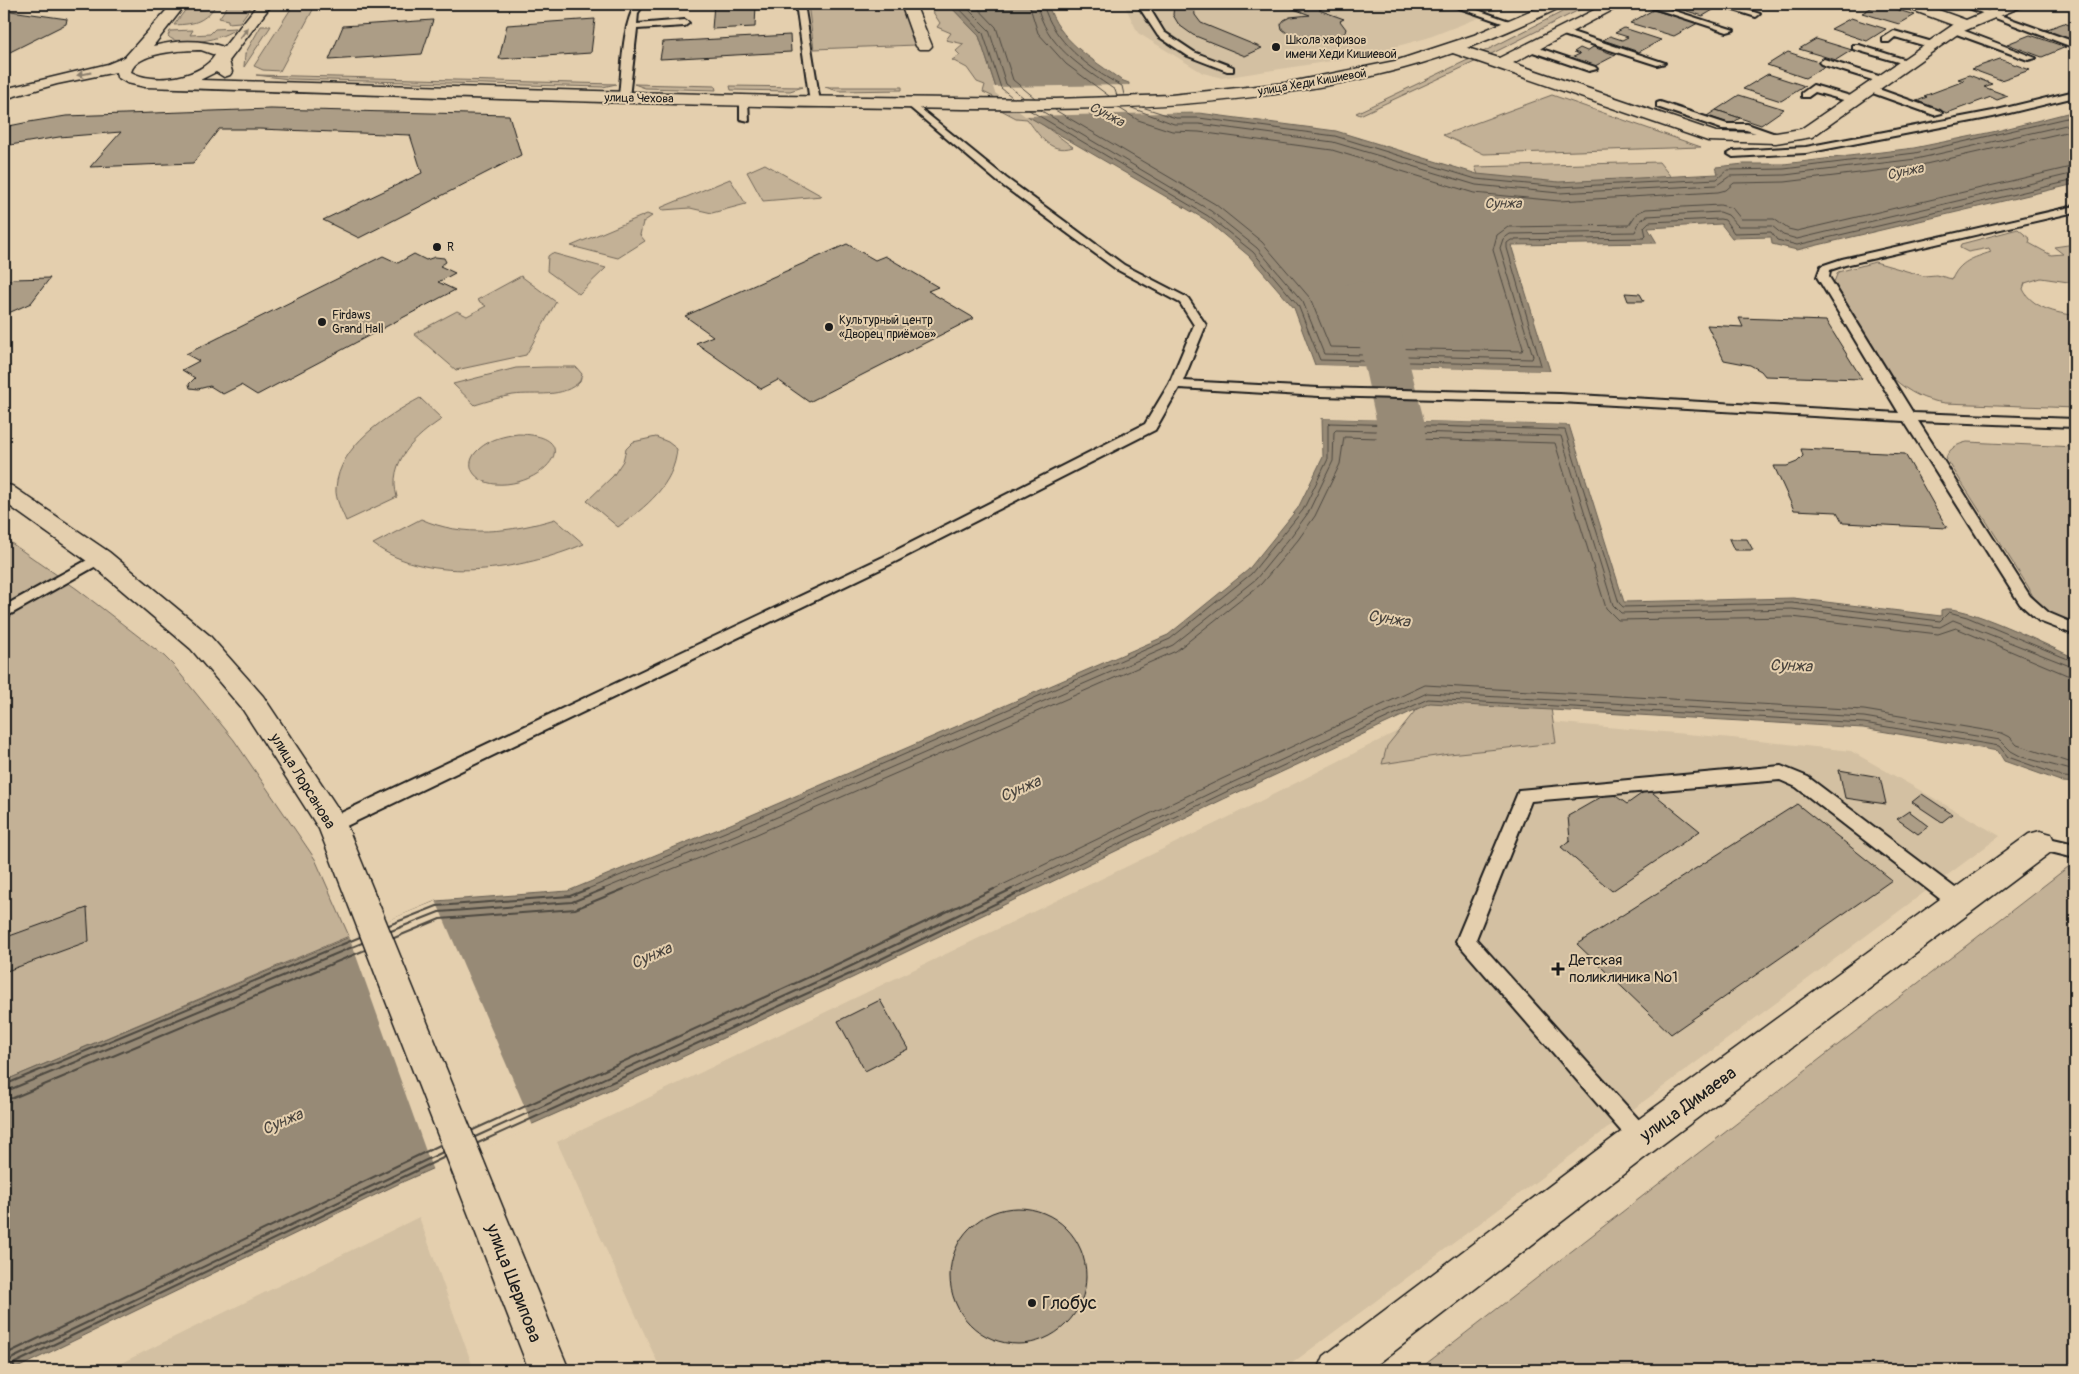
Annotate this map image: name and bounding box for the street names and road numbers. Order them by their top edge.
street label: улица Хеди Кишиевой [1256,66,1368,100]
street label: улица Чехова [603,90,674,107]
street label: улица Лорсанова [265,729,340,833]
street label: улица Димаева [1635,1062,1741,1148]
street label: улица Шерипова [480,1220,547,1346]

